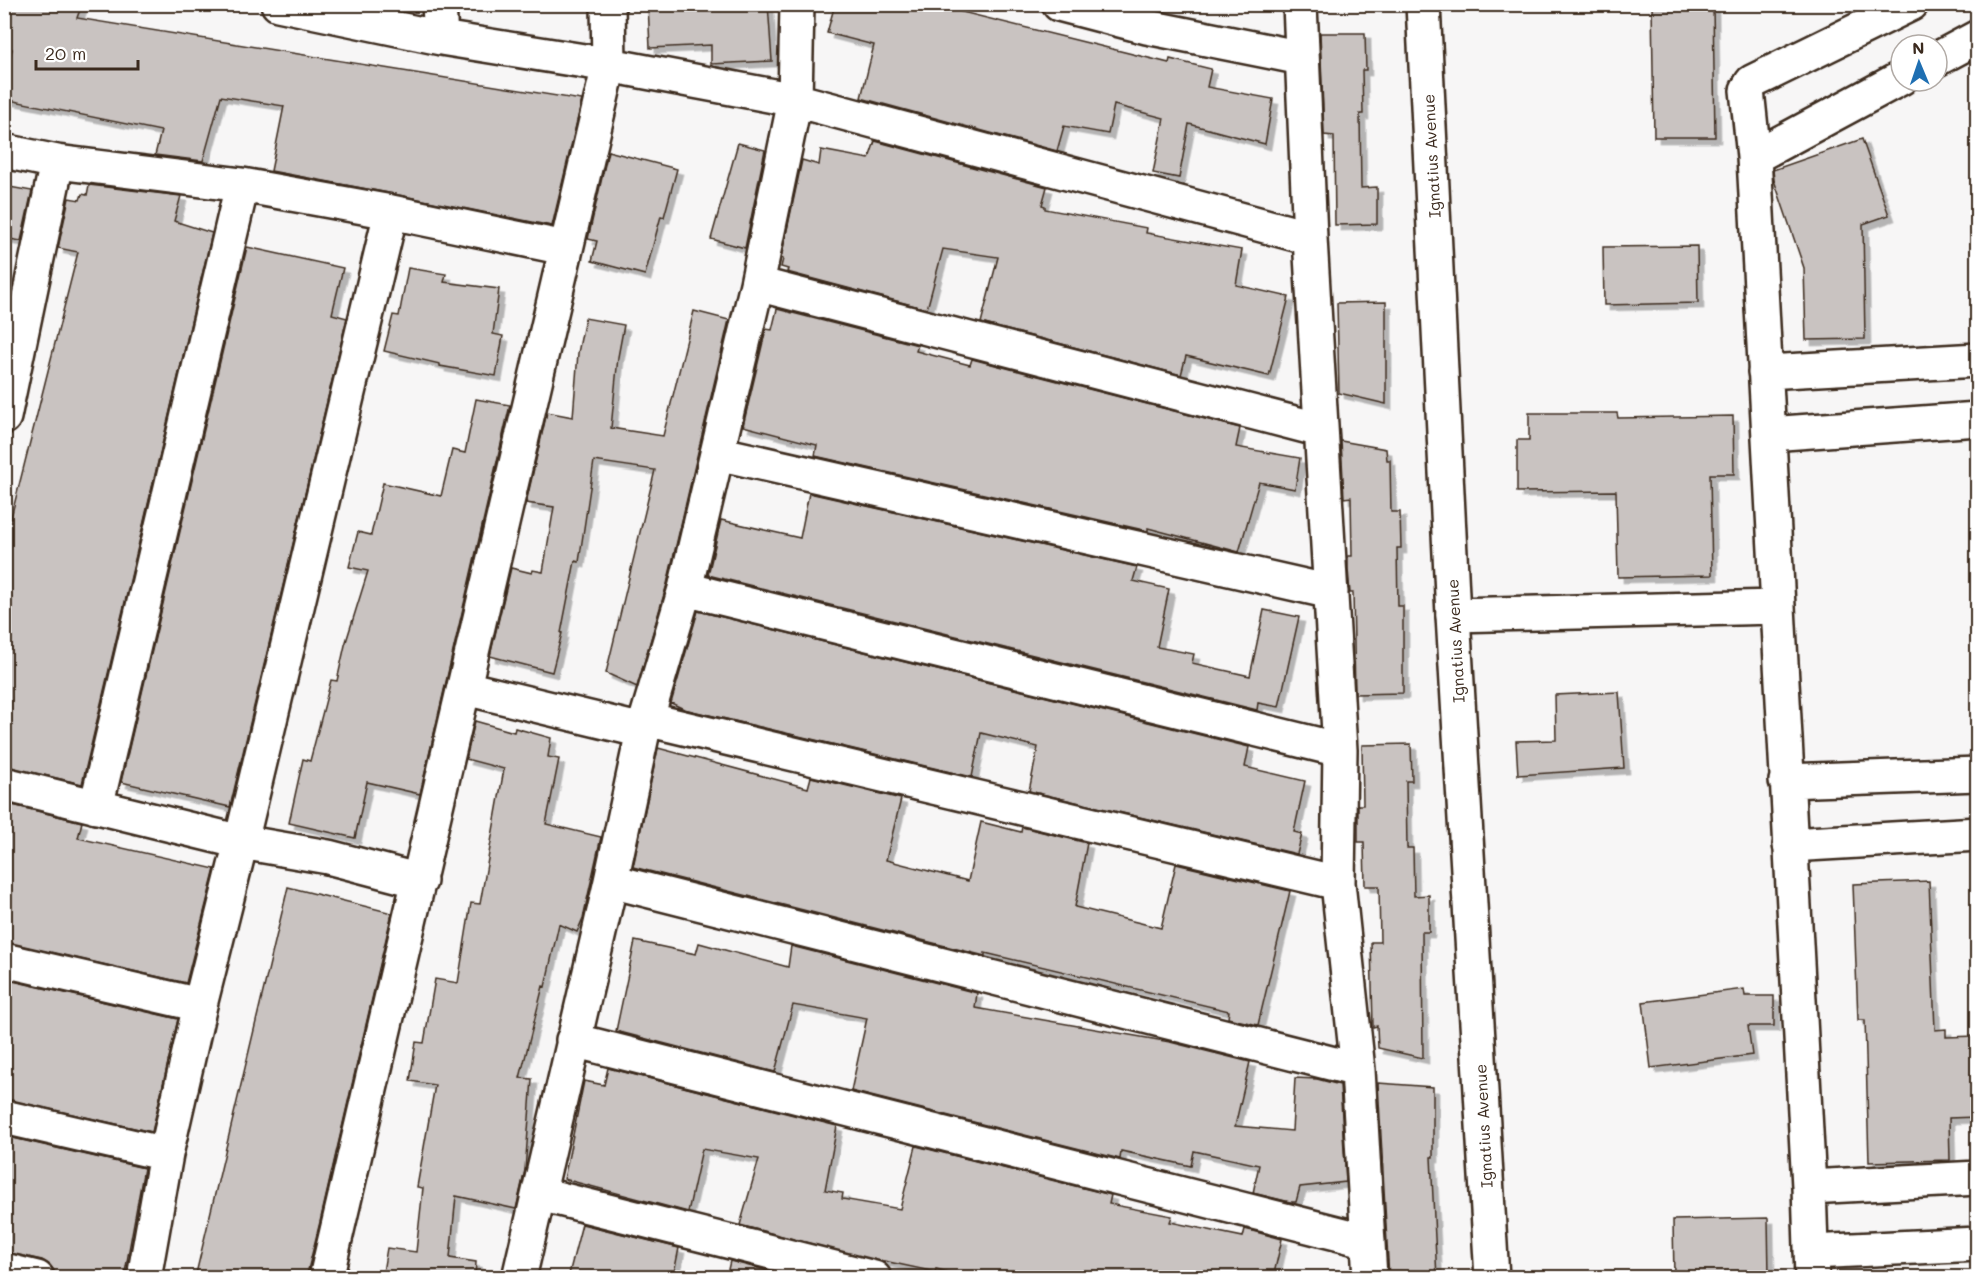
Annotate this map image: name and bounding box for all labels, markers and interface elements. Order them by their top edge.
scale bar [36,33,138,71]
north arrow [1889,33,1949,93]
text: N [1912,37,1925,58]
text: 20 m [45,41,86,65]
street label: Ignatius Avenue [1417,93,1445,219]
street label: Ignatius Avenue [1441,578,1469,704]
street label: Ignatius Avenue [1469,1063,1497,1189]

